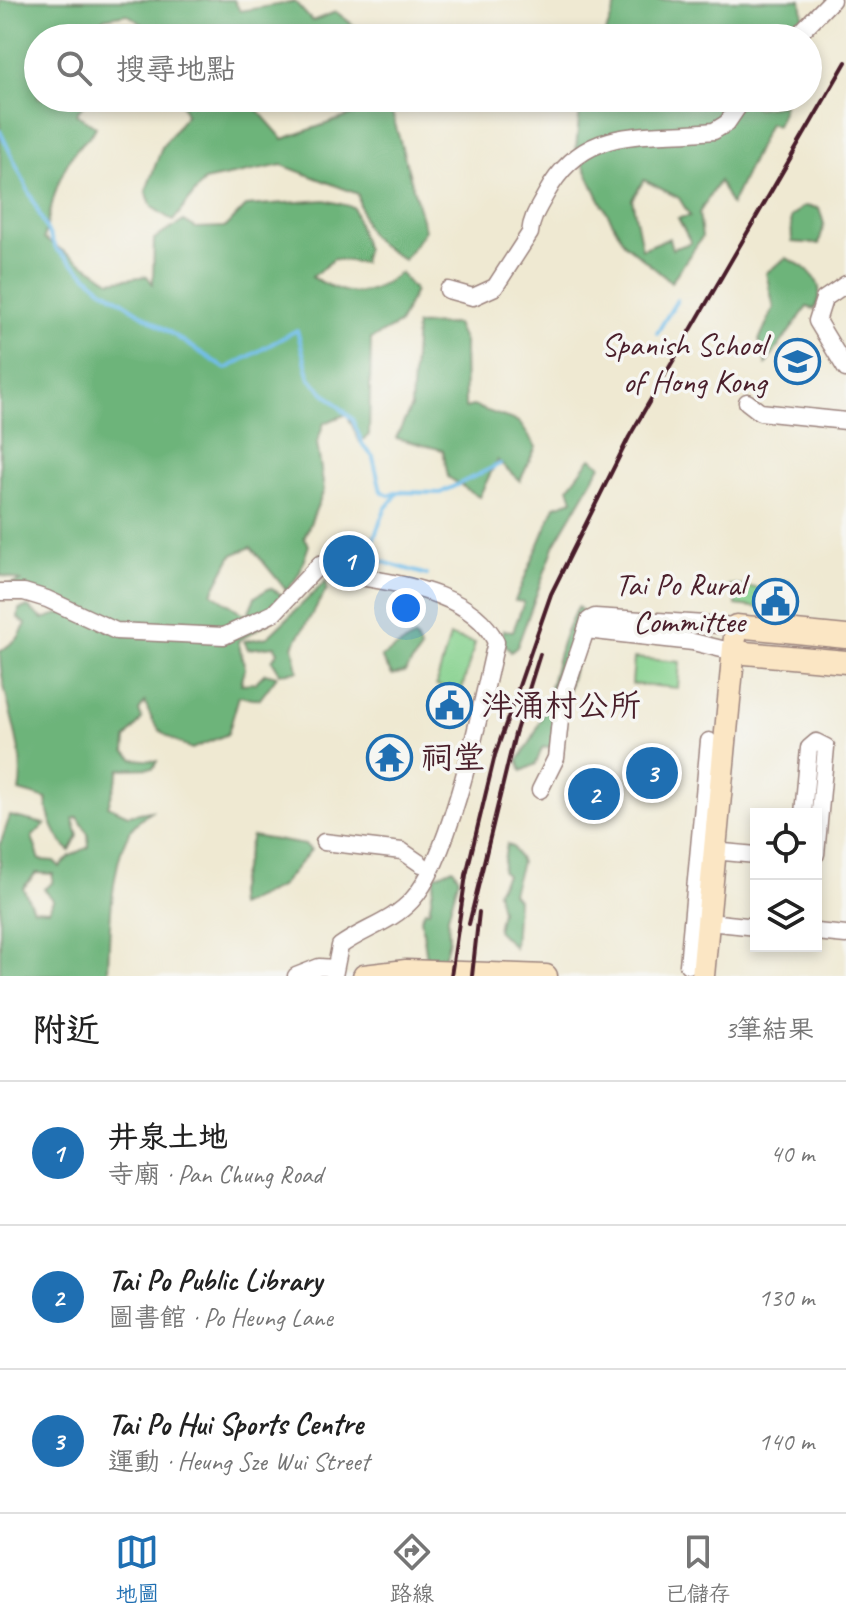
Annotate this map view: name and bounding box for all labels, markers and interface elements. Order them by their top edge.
search box [24,24,822,112]
icon: search [52,46,96,90]
text: 搜尋地點 [116,50,236,88]
place label: Spanish School of Hong Kong [601,324,772,402]
school or university icon: Spanish School of Hong Kong [773,338,821,386]
pin: 1 [323,531,375,591]
place label: Tai Po Rural Committee [615,564,751,642]
public building icon: Tai Po Rural Committee [752,578,800,626]
your location [386,588,426,628]
public building icon: 泮涌村公所 [426,681,474,729]
place label: 泮涌村公所 [481,685,641,726]
temple icon: 祠堂 [366,733,414,781]
place label: 祠堂 [421,737,485,778]
pin: 3 [626,743,678,803]
pin: 2 [568,764,620,824]
map controls [750,808,822,952]
button: locate [750,808,822,880]
button: layers [750,880,822,952]
text: 附近 [32,1008,100,1051]
text: 3筆結果 [724,1013,814,1046]
text: 井泉土地 [108,1118,228,1156]
text: 1 [52,1137,64,1170]
text: 40 m [770,1137,814,1170]
text: 寺廟 · Pan Chung Road [108,1158,322,1191]
text: Tai Po Public Library [108,1261,322,1299]
text: 2 [52,1281,64,1314]
text: 130 m [758,1281,814,1314]
text: 圖書館 · Po Heung Lane [108,1301,333,1334]
text: Tai Po Hui Sports Centre [108,1405,363,1443]
text: 3 [52,1425,64,1458]
text: 140 m [758,1425,814,1458]
text: 運動 · Heung Sze Wui Street [108,1445,369,1478]
tab: 地圖 [115,1530,159,1608]
tab: 路線 [390,1530,434,1608]
tab: 已儲存 [665,1530,731,1608]

